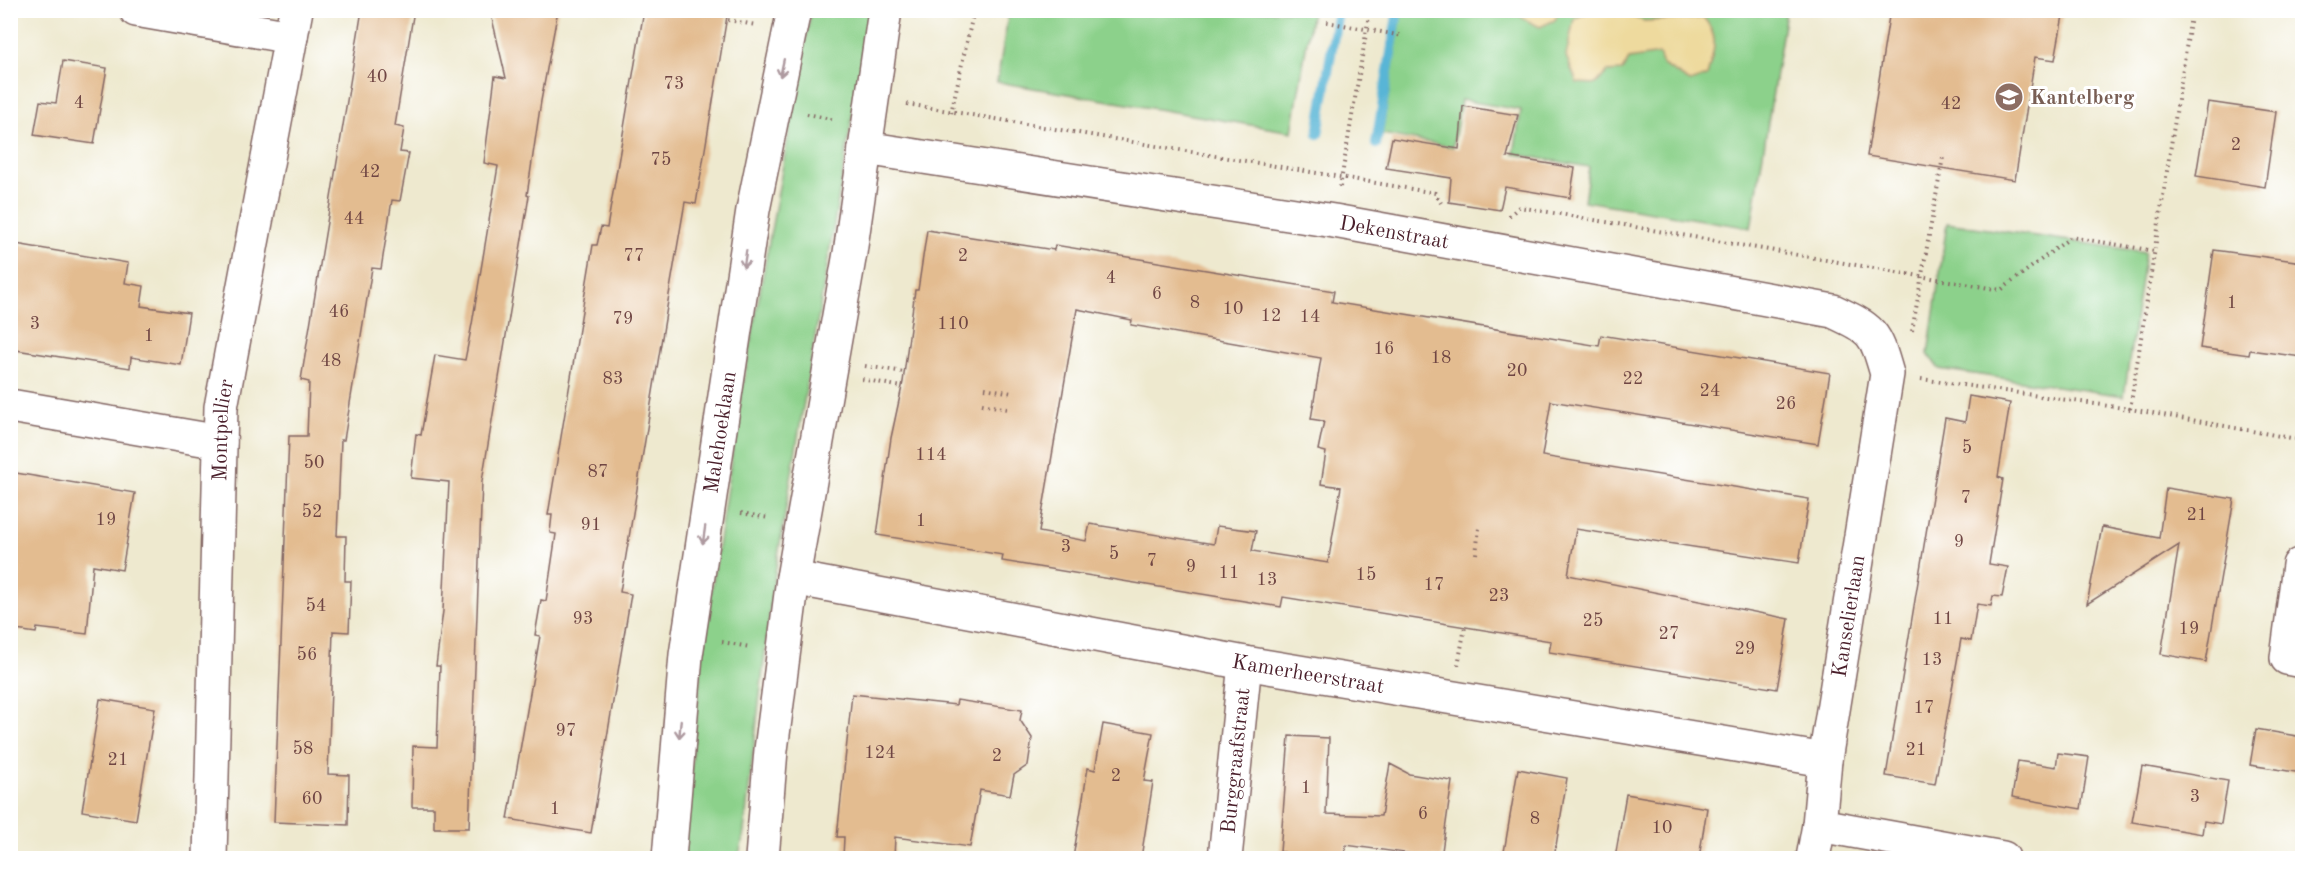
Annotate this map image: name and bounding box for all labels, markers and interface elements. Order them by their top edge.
one-way arrow [776,58,787,77]
house number: 40 [367,68,387,86]
house number: 73 [664,75,684,93]
school or university icon: Kantelberg [1993,81,2025,113]
place label: Kantelberg [2030,88,2135,109]
house number: 4 [74,94,84,112]
house number: 42 [1941,95,1961,113]
house number: 2 [2231,136,2241,154]
house number: 75 [651,151,671,169]
house number: 42 [360,163,380,181]
house number: 44 [344,210,364,228]
street label: Dekenstraat [1338,213,1451,254]
house number: 77 [624,247,644,265]
house number: 2 [958,247,968,265]
one-way arrow [740,249,751,269]
house number: 4 [1106,269,1116,287]
house number: 6 [1152,285,1162,303]
house number: 8 [1190,294,1200,312]
house number: 1 [2227,294,2237,312]
house number: 10 [1223,300,1243,318]
house number: 46 [329,303,349,321]
house number: 12 [1261,307,1281,325]
house number: 14 [1300,308,1320,326]
house number: 79 [613,310,633,328]
house number: 3 [30,315,40,333]
house number: 110 [937,315,969,333]
house number: 1 [144,327,154,345]
house number: 16 [1374,340,1394,358]
house number: 18 [1431,349,1451,367]
house number: 48 [321,352,341,370]
house number: 20 [1507,362,1527,380]
house number: 83 [603,370,623,388]
street label: Malehoeklaan [701,370,741,495]
house number: 22 [1623,370,1643,388]
street label: Montpellier [210,377,238,482]
house number: 24 [1700,382,1720,400]
house number: 26 [1776,395,1796,413]
house number: 5 [1962,439,1972,457]
house number: 114 [915,446,947,464]
house number: 50 [304,454,324,472]
house number: 87 [588,463,608,481]
house number: 7 [1961,489,1971,507]
house number: 52 [302,503,322,521]
house number: 21 [2187,506,2207,524]
house number: 19 [96,511,116,529]
house number: 1 [916,512,926,530]
house number: 91 [581,516,601,534]
one-way arrow [698,525,709,545]
house number: 9 [1954,533,1964,551]
house number: 3 [1061,538,1071,556]
house number: 5 [1109,545,1119,563]
house number: 7 [1147,552,1157,570]
street label: Kanselierlaan [1829,553,1870,679]
house number: 9 [1186,558,1196,576]
house number: 11 [1219,564,1239,582]
house number: 15 [1356,566,1376,584]
house number: 13 [1257,571,1277,589]
house number: 17 [1424,576,1444,594]
house number: 23 [1489,587,1509,605]
house number: 54 [306,597,326,615]
house number: 93 [573,610,593,628]
house number: 11 [1933,610,1953,628]
house number: 25 [1583,612,1603,630]
house number: 19 [2179,620,2199,638]
house number: 27 [1659,625,1679,643]
house number: 29 [1735,640,1755,658]
house number: 56 [297,646,317,664]
house number: 13 [1922,651,1942,669]
street label: Kamerheerstraat [1230,652,1386,698]
street label: Burggraafstraat [1219,687,1254,835]
house number: 17 [1914,699,1934,717]
one-way arrow [674,718,685,738]
house number: 97 [556,722,576,740]
house number: 58 [293,740,313,758]
house number: 21 [1906,741,1926,759]
house number: 124 [864,744,896,762]
house number: 2 [992,747,1002,765]
house number: 21 [108,751,128,769]
house number: 2 [1111,767,1121,785]
house number: 1 [1301,779,1311,797]
house number: 3 [2190,788,2200,806]
house number: 60 [302,790,322,808]
house number: 1 [550,800,560,818]
house number: 6 [1418,805,1428,823]
house number: 8 [1530,810,1540,828]
house number: 10 [1652,819,1672,837]

